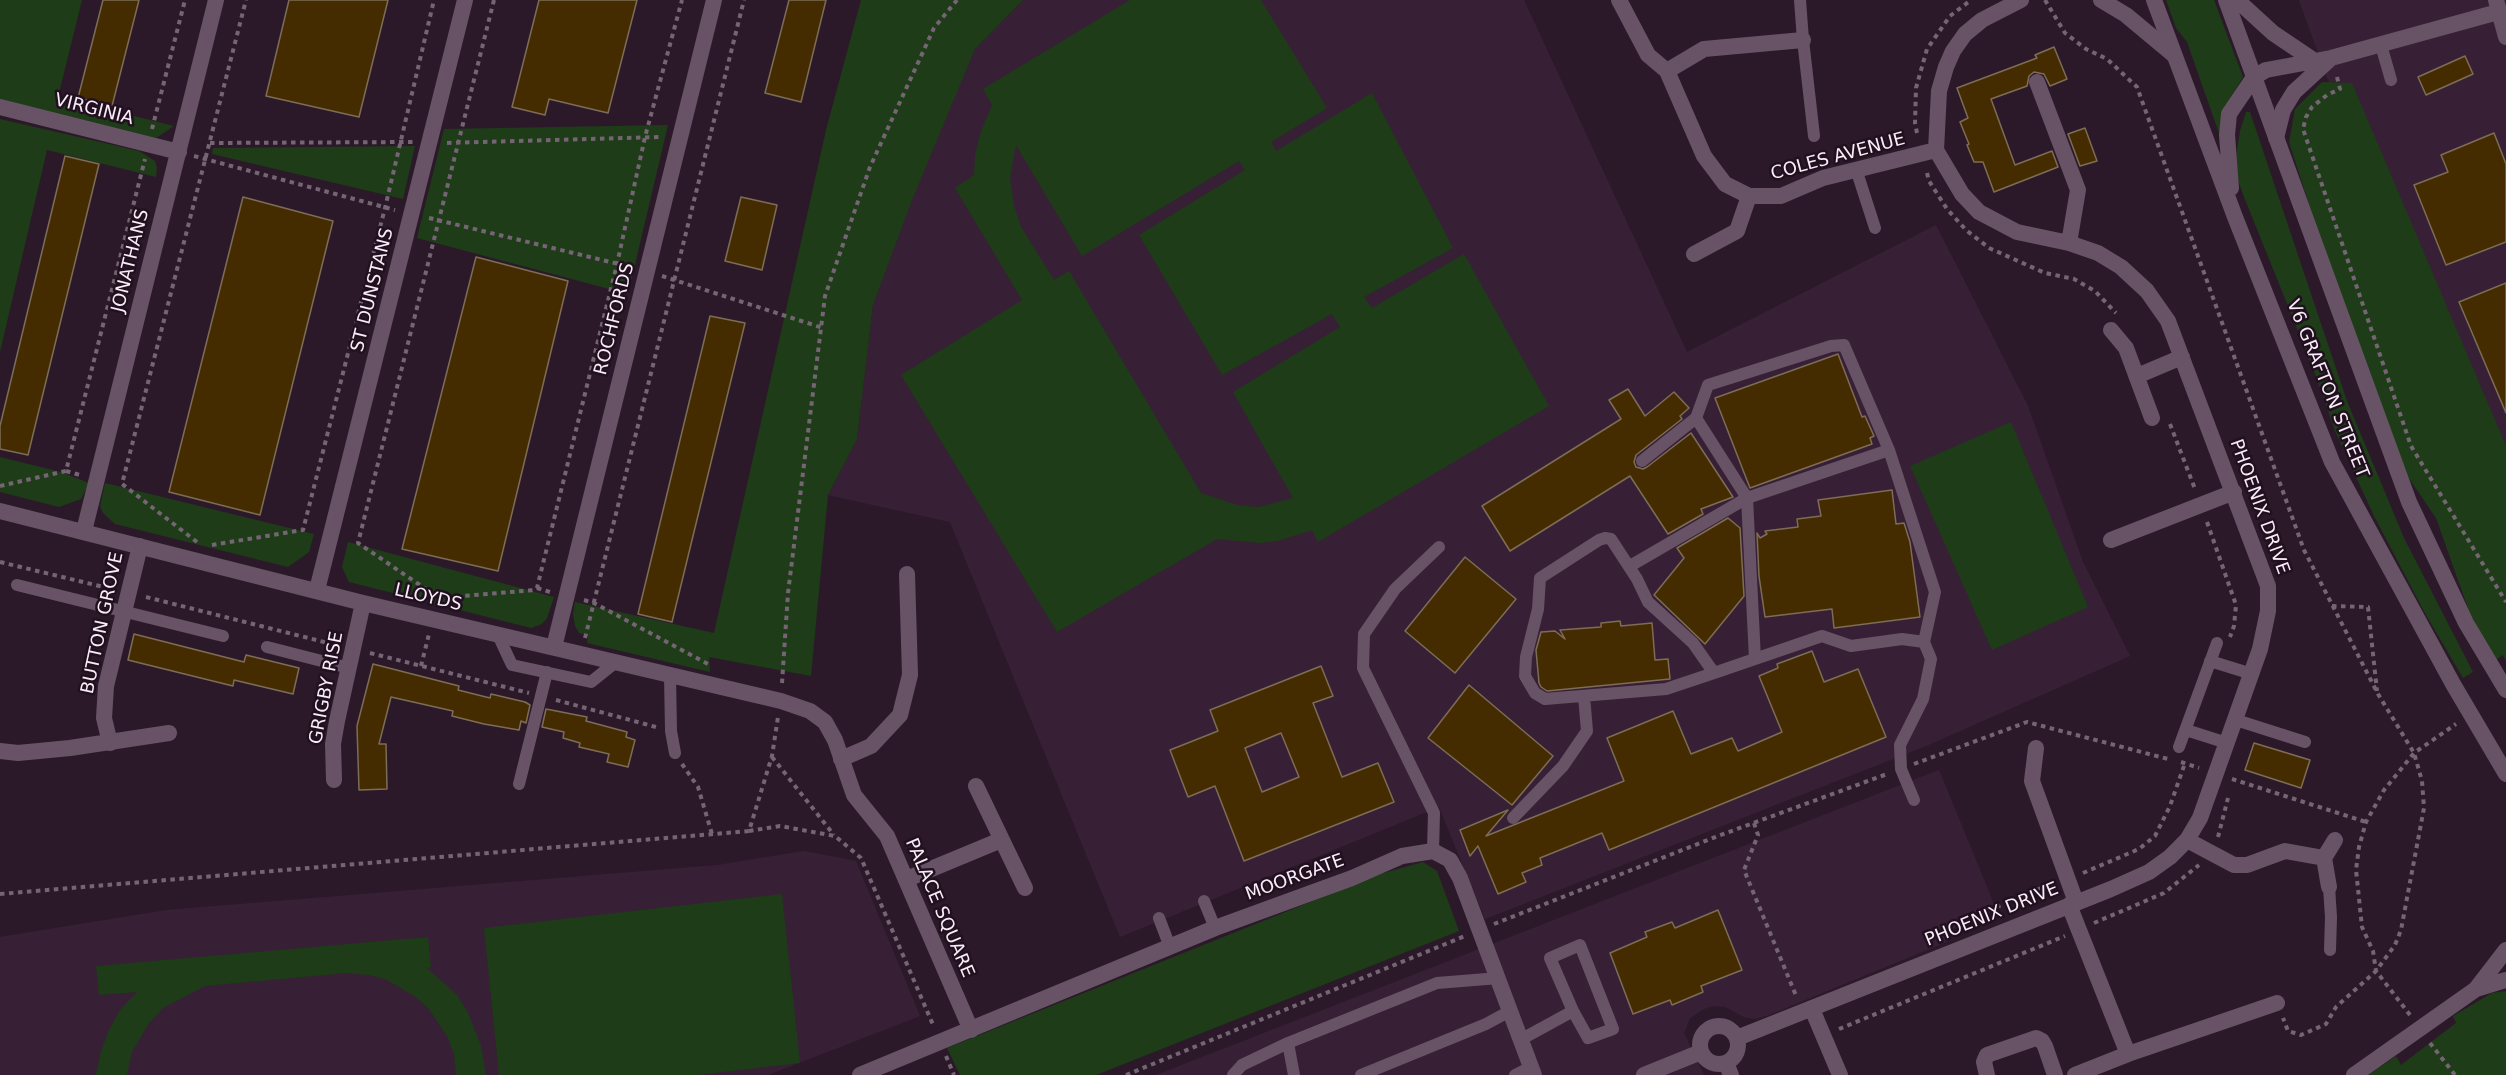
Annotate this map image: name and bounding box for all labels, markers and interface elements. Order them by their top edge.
street label: VIRGINIA [52,90,136,130]
street label: COLES AVENUE [1768,129,1908,185]
street label: JONATHANS [108,207,154,315]
street label: ST DUNSTANS [347,226,399,354]
street label: ROCHFORDS [591,261,639,377]
street label: V6 GRAFTON STREET [2281,297,2373,481]
street label: PHOENIX DRIVE [2225,437,2293,577]
street label: BUTTON GROVE [77,550,129,696]
street label: LLOYDS [392,580,464,616]
street label: GRIGBY RISE [305,630,349,746]
street label: PALACE SQUARE [900,835,978,981]
street label: MOORGATE [1243,850,1347,906]
street label: PHOENIX DRIVE [1922,878,2062,952]

